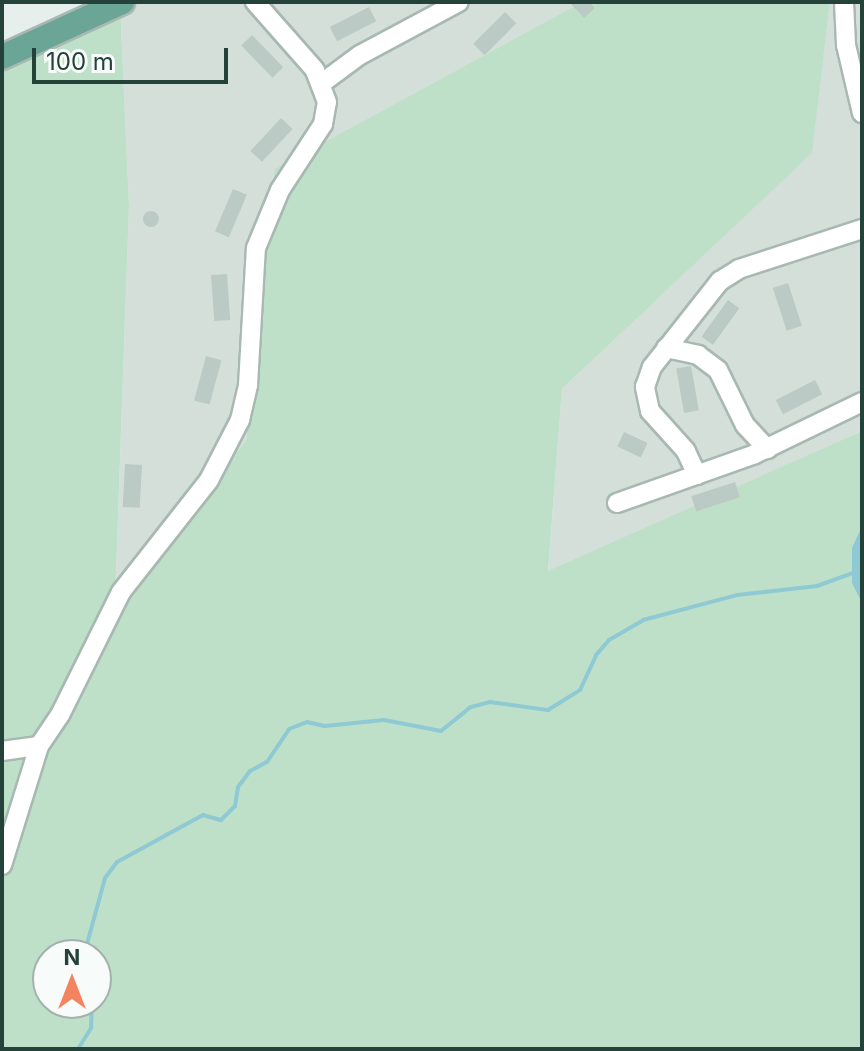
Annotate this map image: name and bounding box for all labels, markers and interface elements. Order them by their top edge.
scale bar [36,32,232,82]
text: 100 m [46,47,114,76]
north arrow [32,939,112,1019]
text: N [64,944,80,970]

